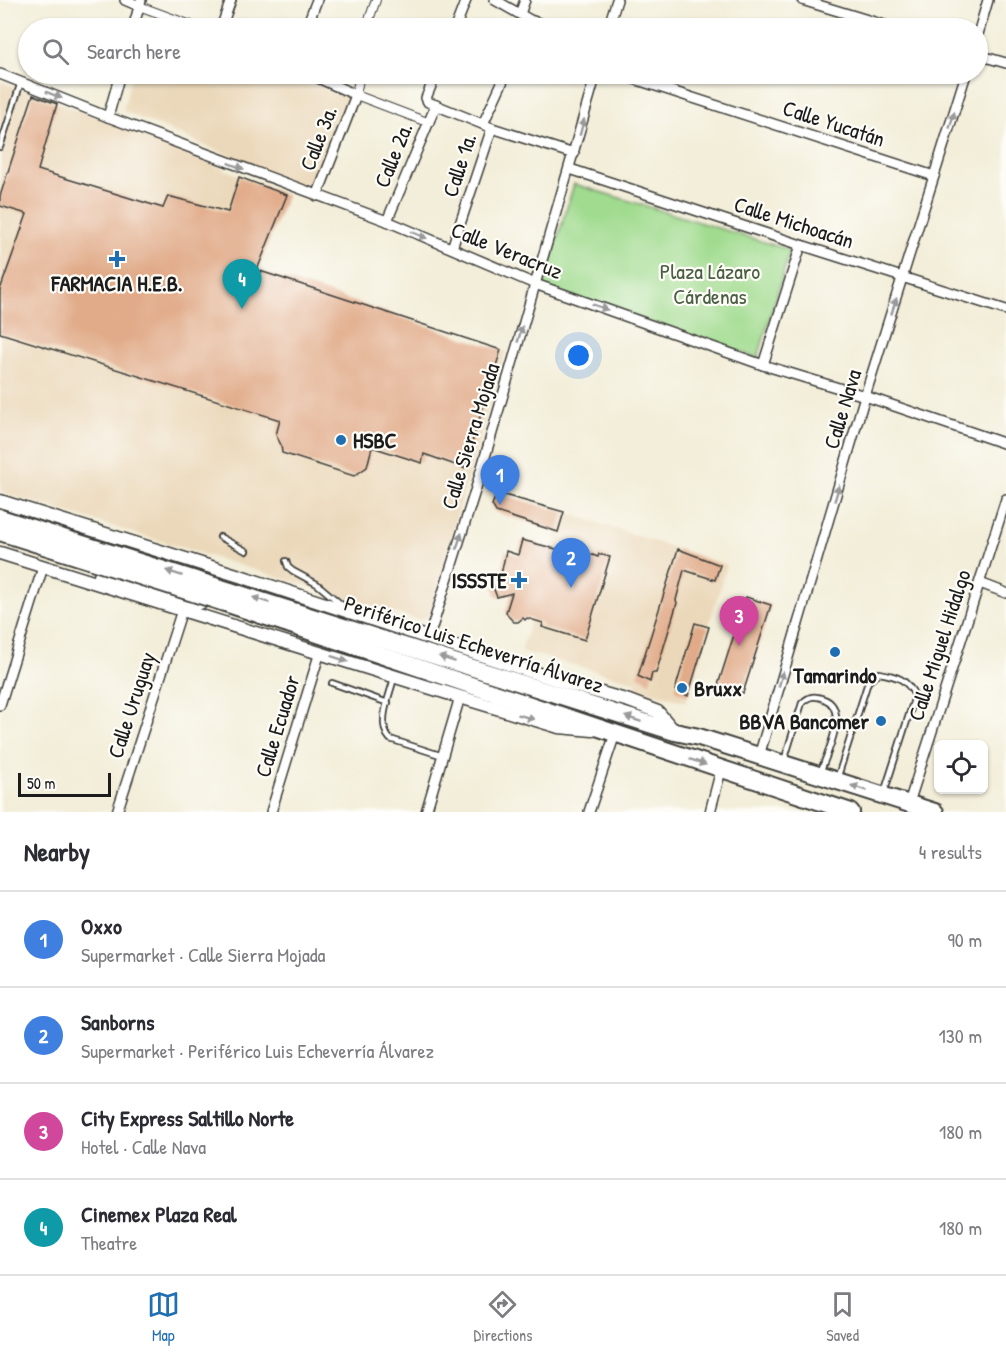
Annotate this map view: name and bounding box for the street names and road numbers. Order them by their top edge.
street label: Calle Yucatán [779,92,889,154]
street label: Calle 3a. [292,101,344,175]
street label: Calle 2a. [366,118,420,192]
street label: Calle 1a. [435,129,483,201]
street label: Calle Michoacán [730,189,858,255]
street label: Calle Veracruz [447,214,567,286]
street label: Calle Sierra Mojada [434,359,507,513]
street label: Calle Nava [816,365,868,452]
street label: Calle Miguel Hidalgo [900,565,978,724]
street label: Periférico Luis Echeverría Álvarez [341,588,607,700]
street label: Calle Uruguay [100,648,162,762]
street label: Calle Ecuador [247,671,307,781]

